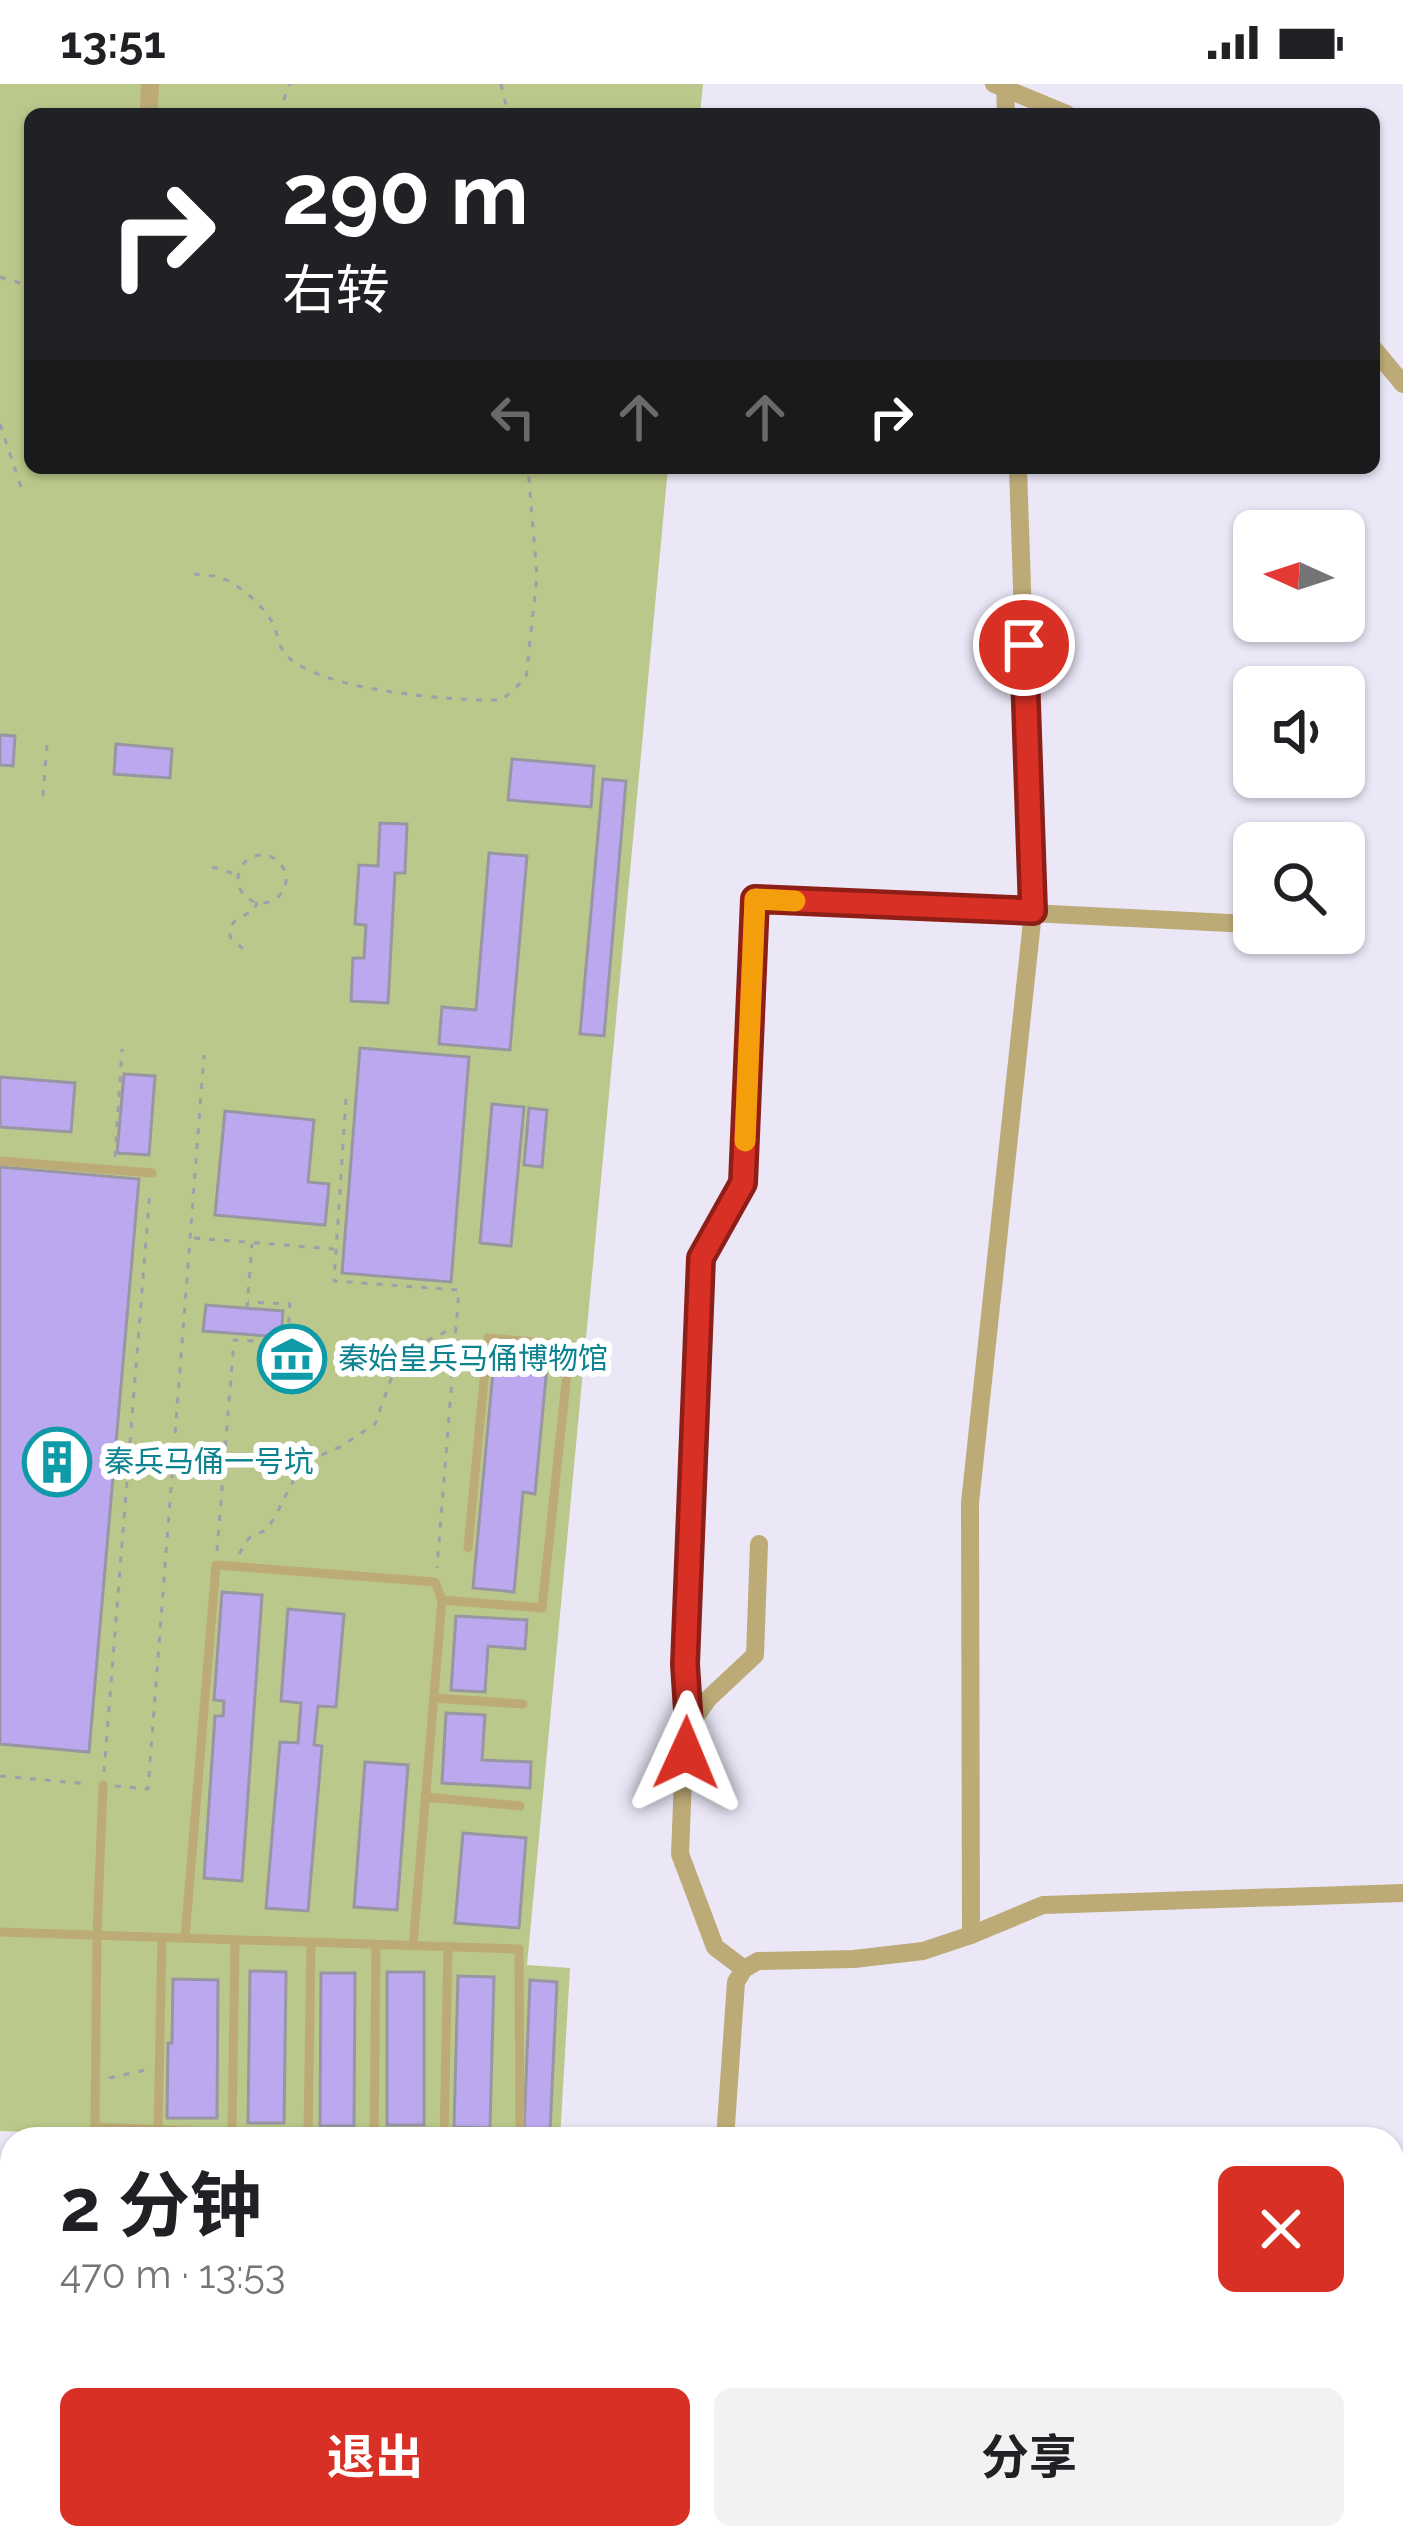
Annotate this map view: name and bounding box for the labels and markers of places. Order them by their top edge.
pin [973,594,1075,696]
museum icon: 秦始皇兵马俑博物馆 [257,1324,327,1394]
place label: 秦始皇兵马俑博物馆 [338,1341,608,1376]
building icon: 秦兵马俑一号坑 [22,1427,92,1497]
place label: 秦兵马俑一号坑 [104,1444,314,1479]

